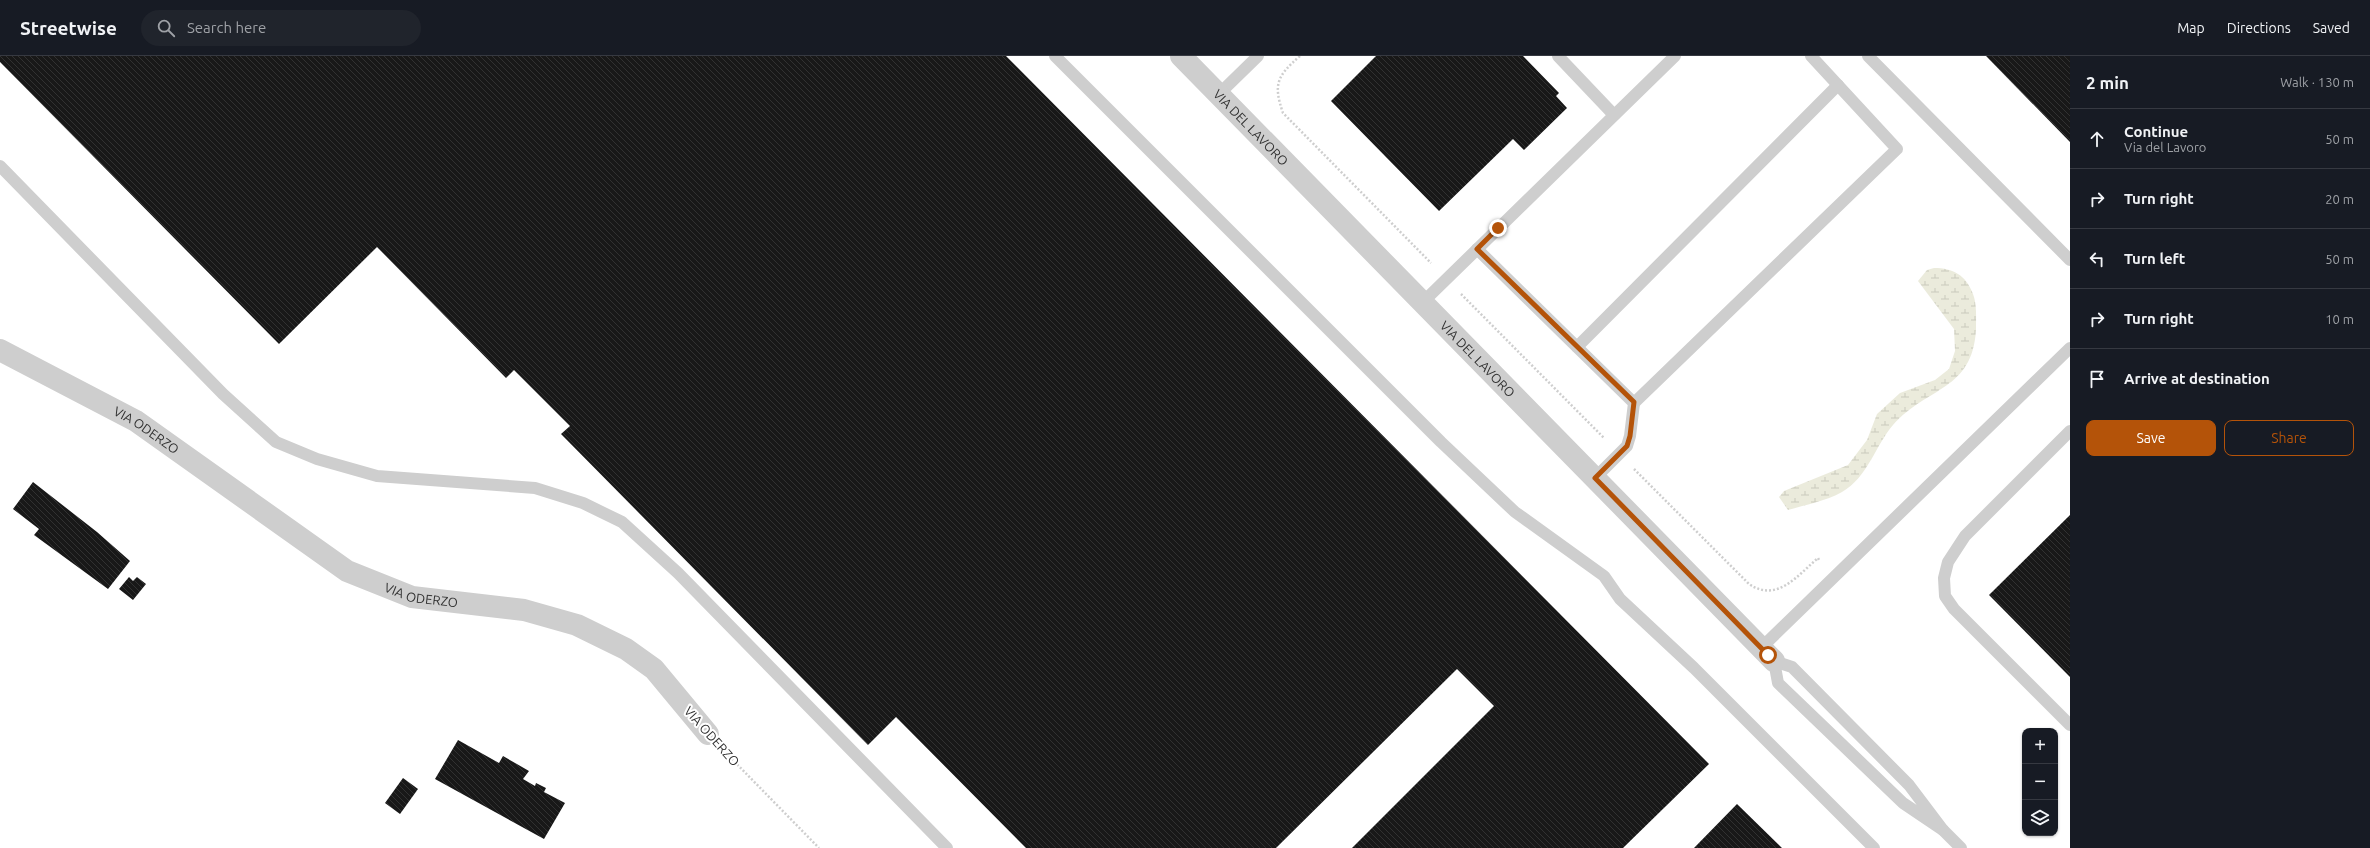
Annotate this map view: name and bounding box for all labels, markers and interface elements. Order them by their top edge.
search box [141,10,421,46]
text: Streetwise [20,17,117,39]
icon: search [155,17,177,39]
text: Search here [187,19,266,36]
text: Map [2177,20,2205,36]
text: Directions [2227,20,2291,36]
text: Saved [2313,20,2350,36]
text: 2 min [2086,73,2129,92]
text: Walk · 130 m [2280,75,2354,89]
street label: VIA DEL LAVORO [1211,87,1291,168]
text: Continue [2124,123,2188,140]
icon: ahead [2086,128,2108,150]
text: 50 m [2325,132,2354,146]
text: Via del Lavoro [2124,140,2206,154]
icon: right [2086,188,2108,210]
text: Turn right [2124,190,2194,207]
text: 20 m [2325,192,2354,206]
route end [1489,219,1507,237]
icon: left [2086,248,2108,270]
text: Turn left [2124,250,2185,267]
text: 50 m [2325,252,2354,266]
icon: right [2086,308,2108,330]
text: Turn right [2124,310,2194,327]
text: 10 m [2325,312,2354,326]
street label: VIA DEL LAVORO [1438,318,1518,400]
icon: arrive [2086,368,2108,390]
text: Arrive at destination [2124,370,2270,387]
street label: VIA ODERZO [111,404,182,456]
button: Save [2086,420,2216,456]
button: Share [2224,420,2354,456]
street label: VIA ODERZO [383,580,459,609]
route start [1759,646,1777,664]
street label: VIA ODERZO [682,703,742,769]
map controls [2022,728,2058,836]
button: + [2022,728,2058,764]
button: − [2022,764,2058,800]
button: layers [2022,800,2058,836]

